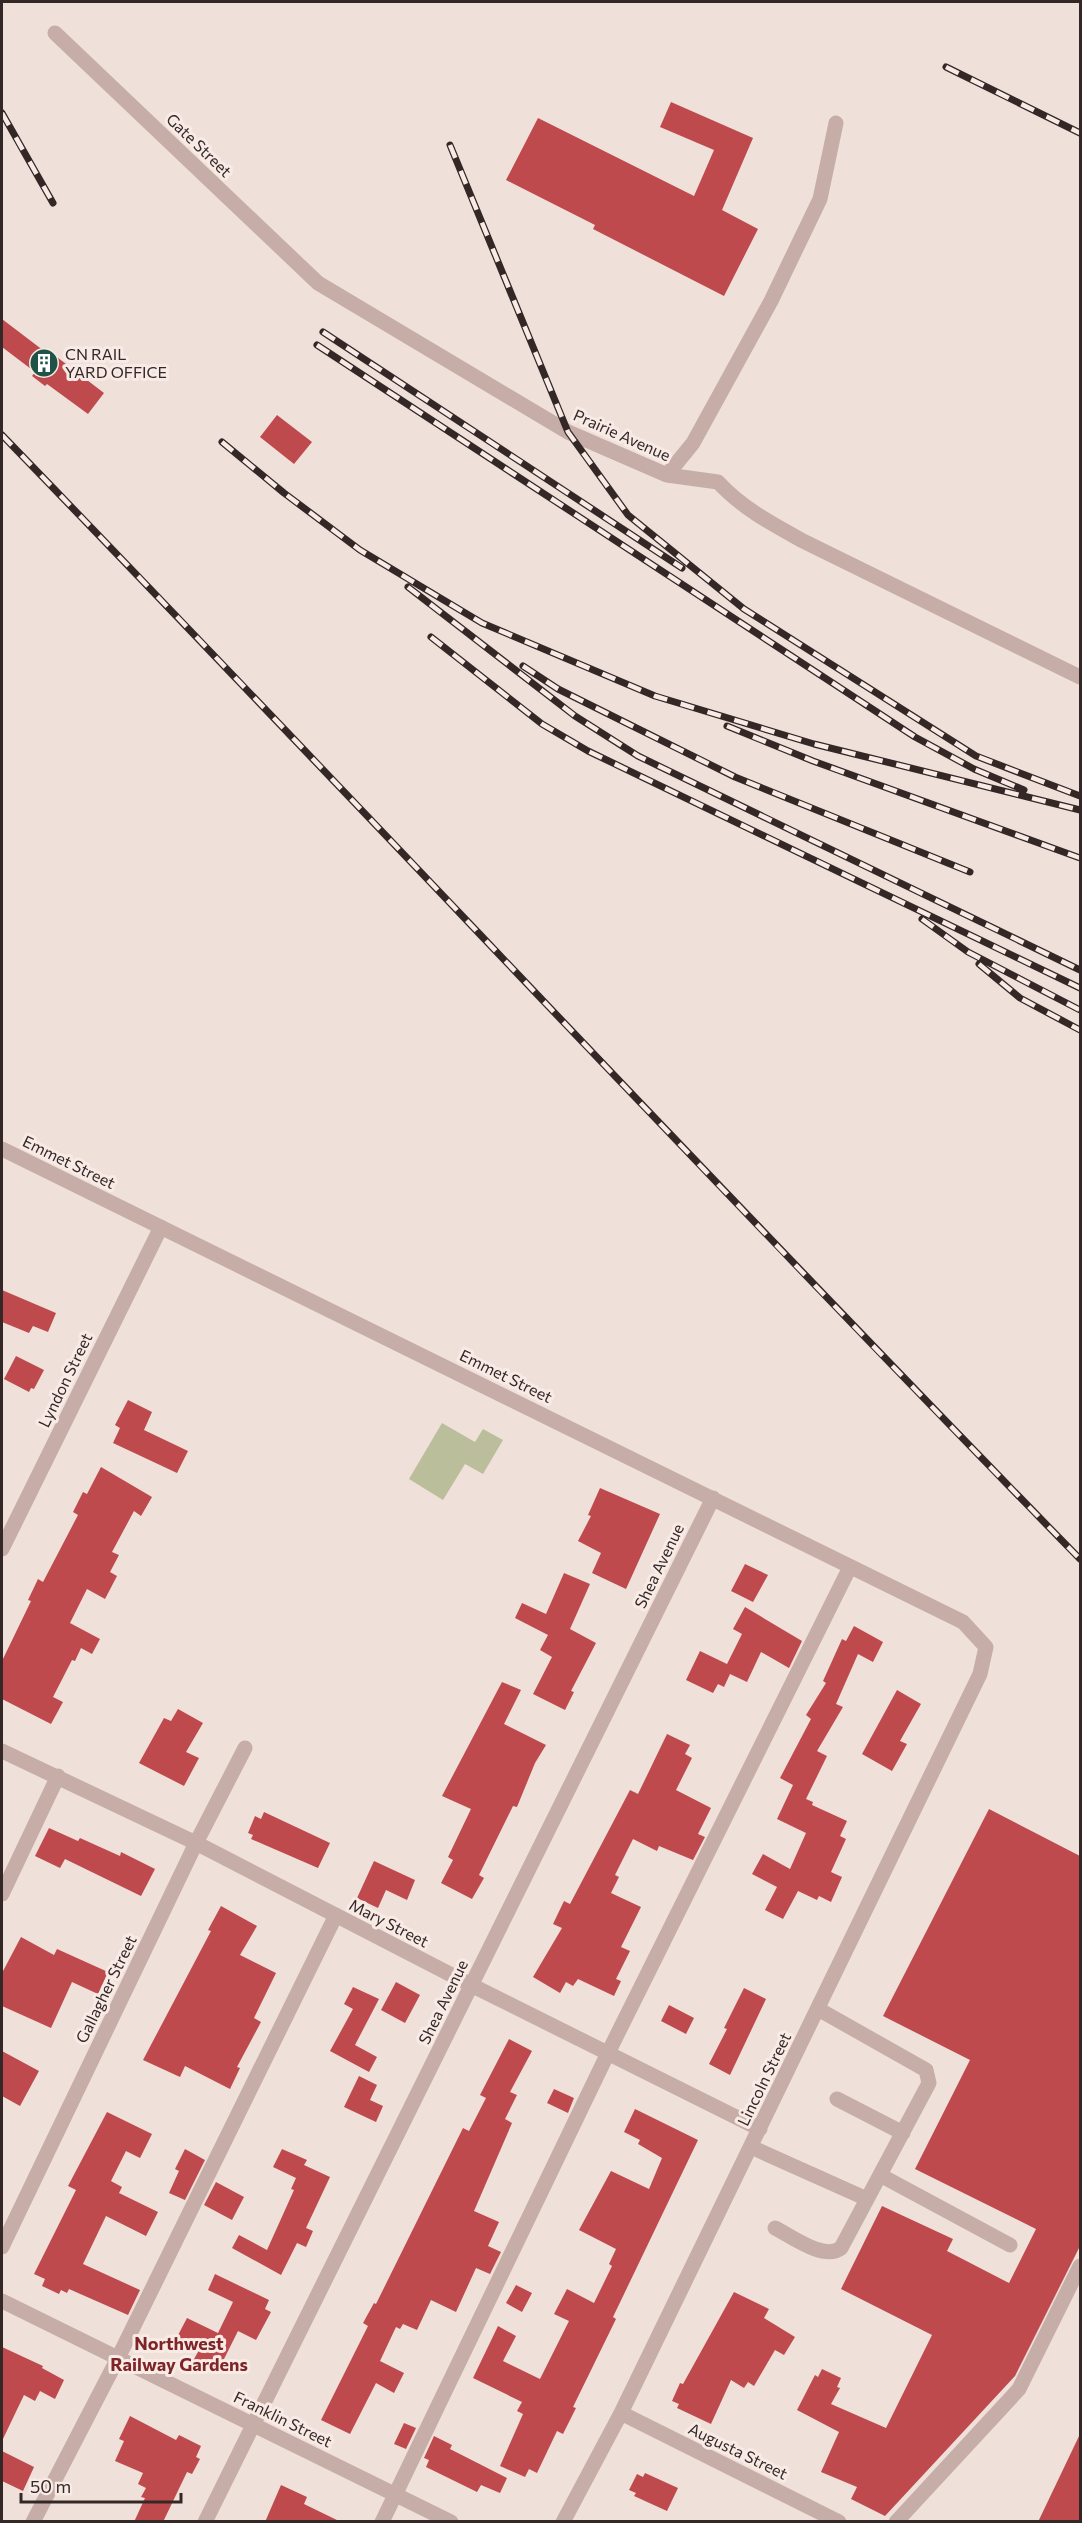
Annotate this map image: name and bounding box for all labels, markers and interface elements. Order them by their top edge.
street label: Gate Street [163,109,236,181]
place label: CN RAIL YARD OFFICE [65,344,167,381]
building icon: CN RAIL YARD OFFICE [28,347,60,379]
street label: Prairie Avenue [571,405,674,464]
street label: Emmet Street [20,1131,119,1192]
street label: Lyndon Street [34,1329,96,1430]
street label: Emmet Street [457,1345,556,1406]
street label: Shea Avenue [630,1520,687,1611]
street label: Mary Street [346,1894,432,1951]
street label: Gallagher Street [71,1931,140,2046]
street label: Shea Avenue [414,1956,471,2047]
street label: Lincoln Street [733,2029,795,2129]
district label: Northwest Railway Gardens [110,2332,248,2375]
street label: Franklin Street [231,2387,336,2451]
street label: Augusta Street [686,2418,791,2483]
scale bar [21,2466,182,2504]
text: 50 m [30,2475,71,2497]

